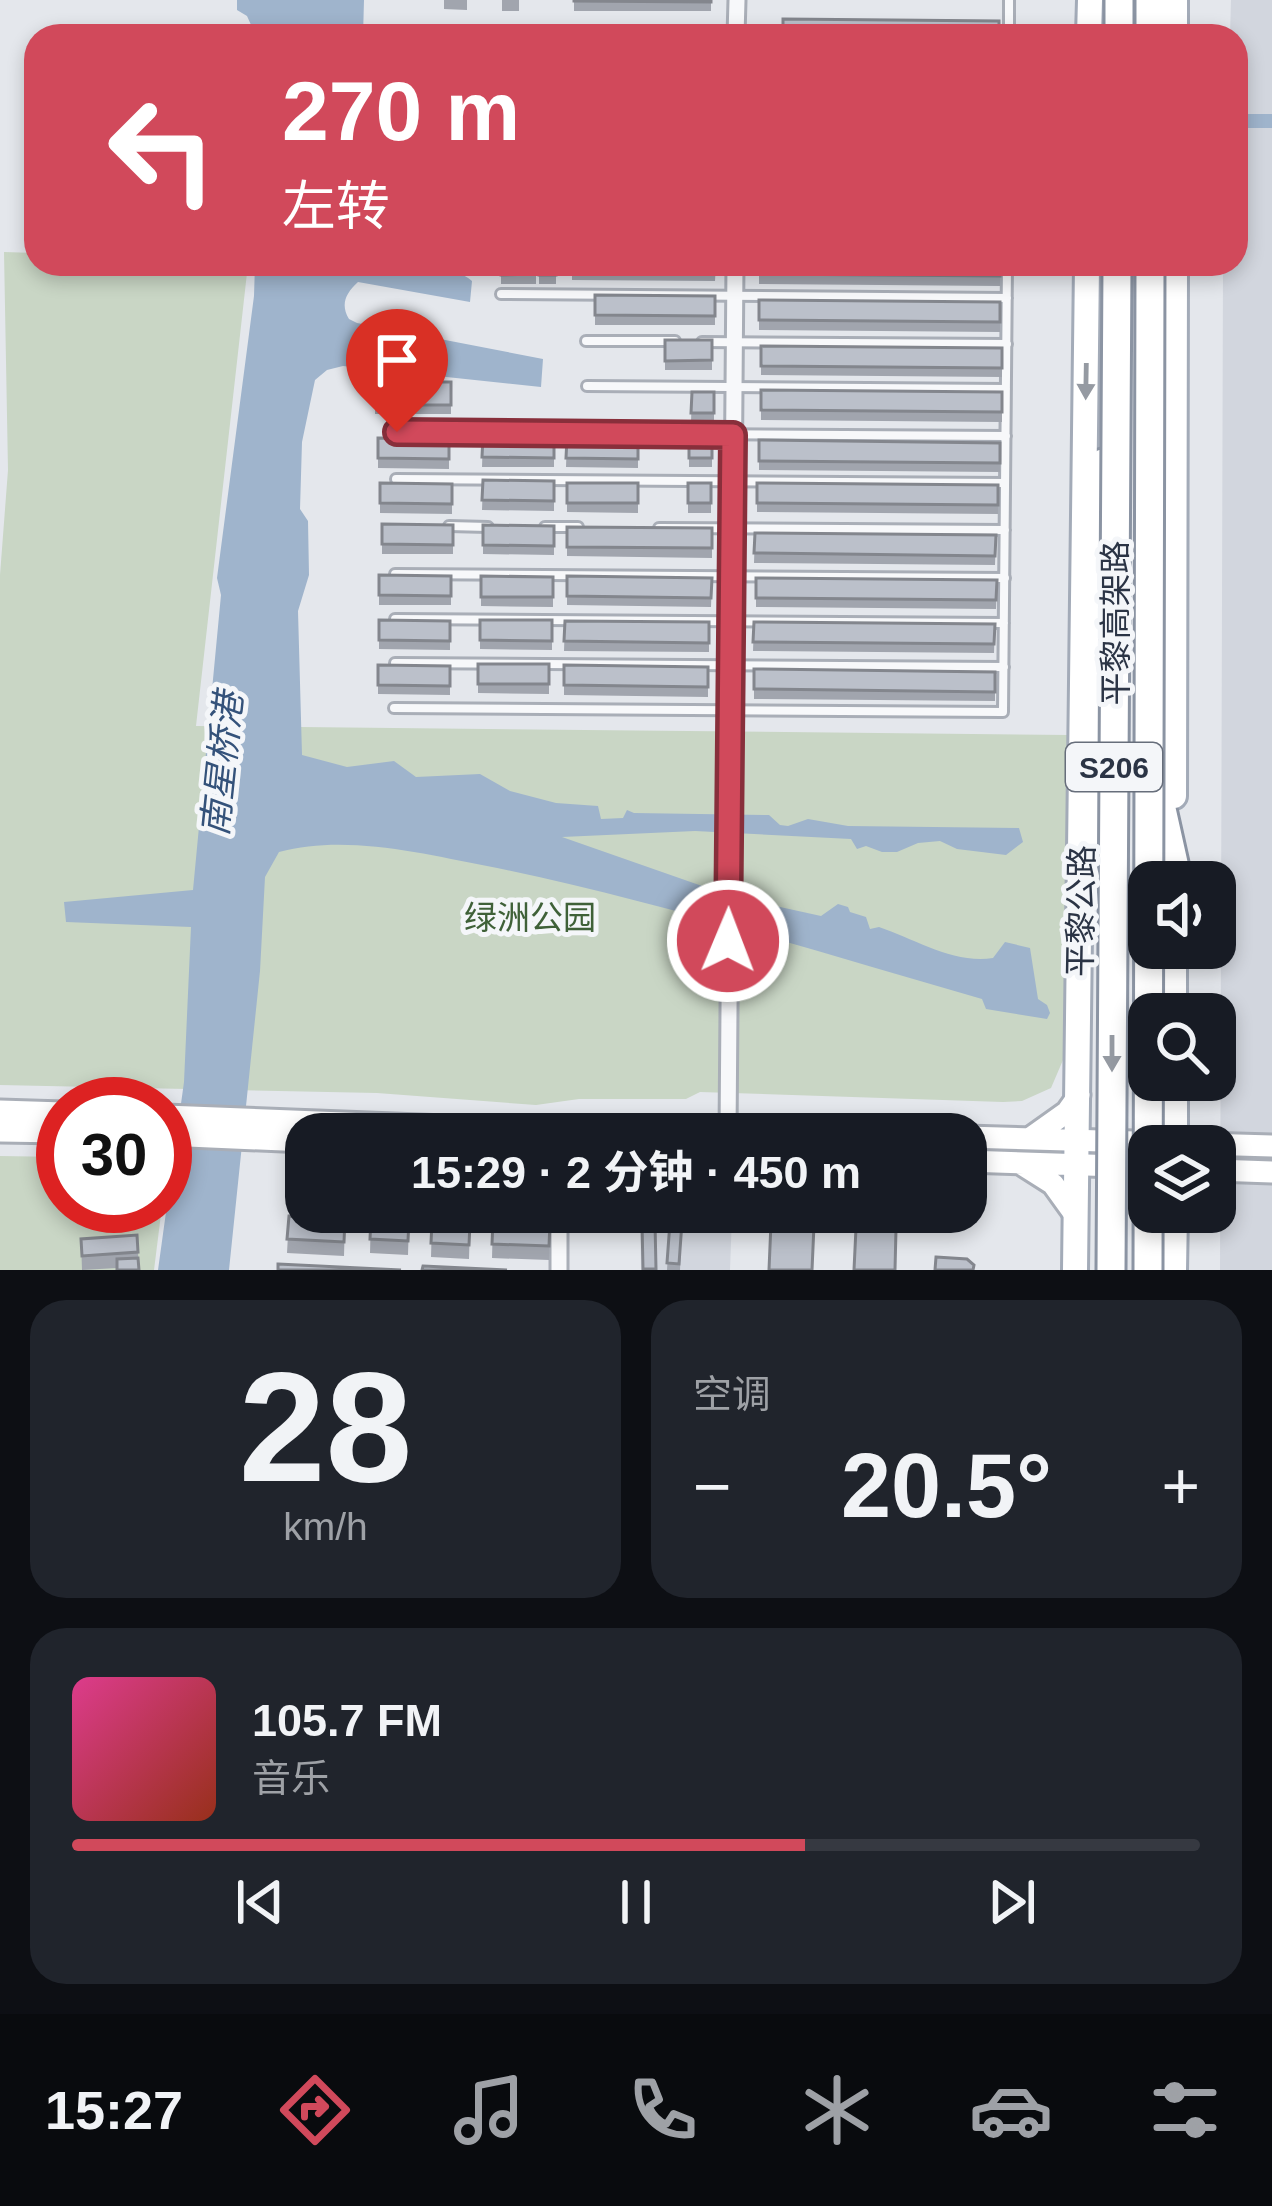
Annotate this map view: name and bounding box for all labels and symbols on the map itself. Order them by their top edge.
pin [346,309,448,432]
one-way arrow [1076,363,1096,401]
street label: 平黎高架路 [1097,541,1134,706]
water label: 南星桥港 [194,685,250,838]
road number: S206 [1066,743,1162,791]
street label: 平黎公路 [1061,845,1101,977]
position arrow [665,878,791,1004]
park label: 绿洲公园 [464,899,596,936]
one-way arrow [1103,1035,1122,1073]
speed limit sign: 30 [36,1077,192,1233]

